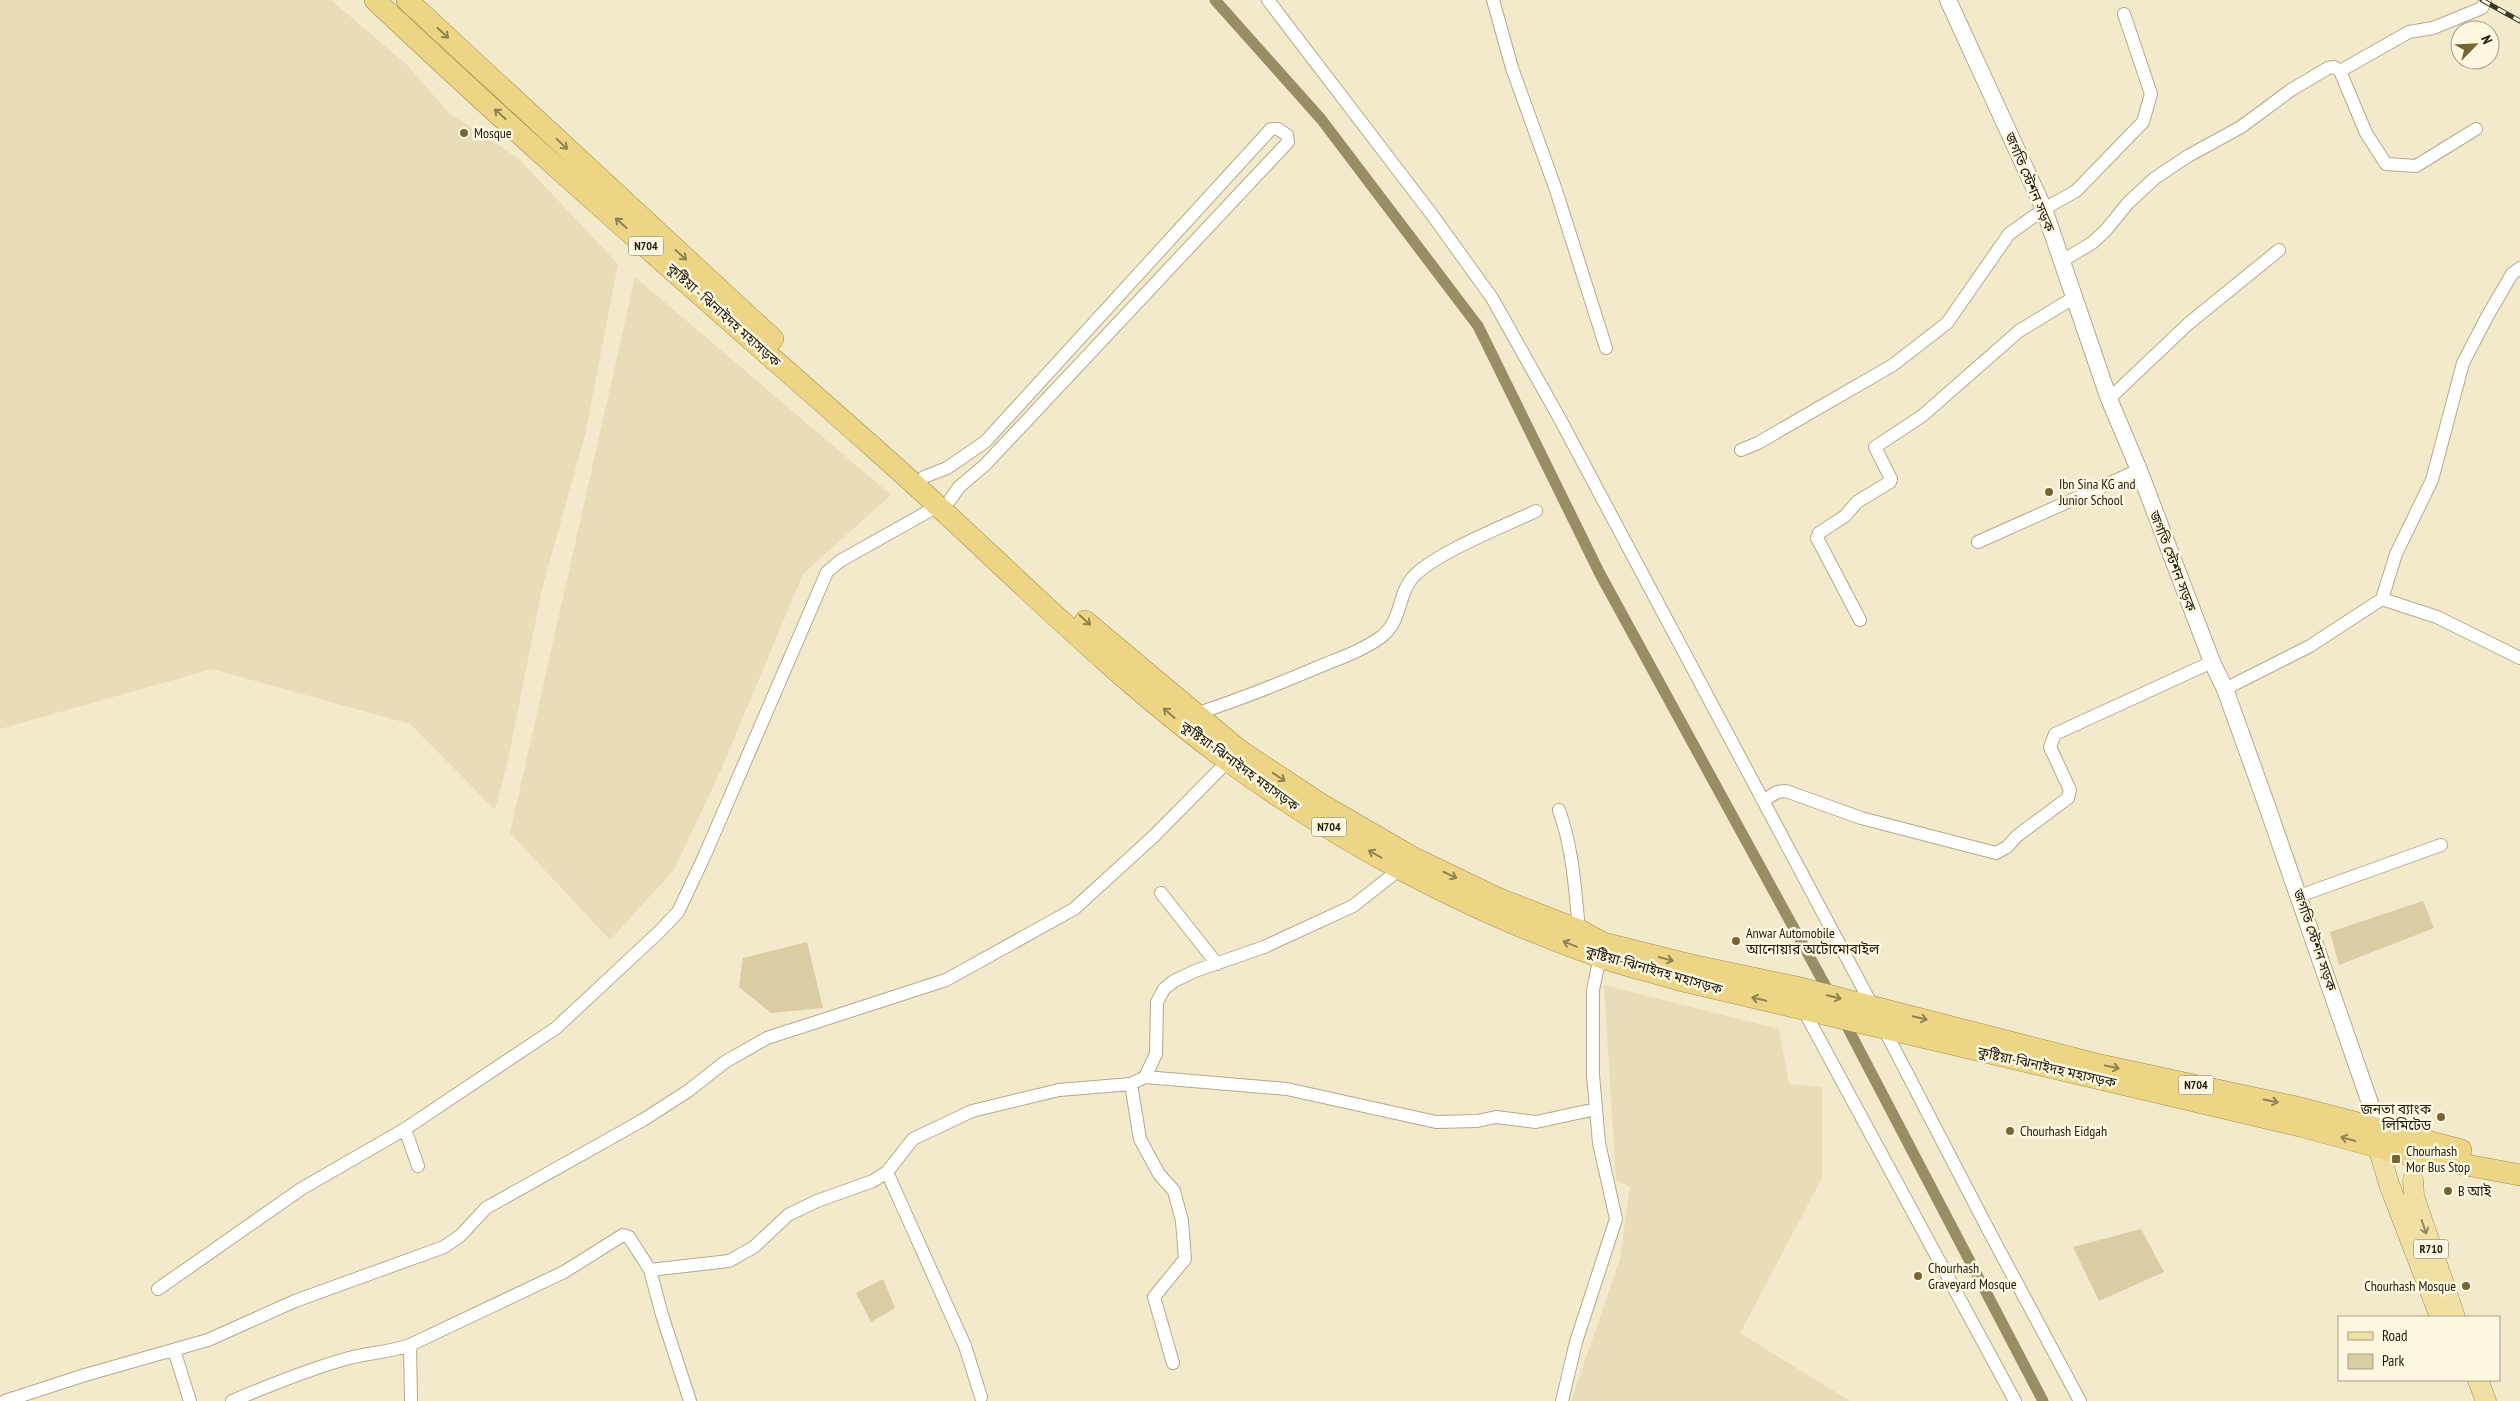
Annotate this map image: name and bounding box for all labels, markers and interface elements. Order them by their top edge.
north arrow [2450,20,2500,70]
one-way arrow [437,27,450,39]
text: N [2477,33,2497,47]
one-way arrow [494,108,507,120]
place label: Mosque [474,124,512,142]
marker: Mosque [458,127,470,139]
street label: জগতি স্টেশন সড়ক [2001,129,2059,235]
one-way arrow [556,138,569,149]
one-way arrow [614,217,627,229]
road number: N704 [628,237,664,256]
one-way arrow [674,249,687,261]
street label: কুষ্টিয়া - ঝিনাইদহ মহাসড়ক [663,259,785,371]
place label: Ibn Sina KG and Junior School [2058,475,2135,509]
marker: Ibn Sina KG and Junior School [2043,486,2055,498]
street label: জগতি স্টেশন সড়ক [2145,507,2201,615]
one-way arrow [1078,615,1091,626]
one-way arrow [1162,708,1175,719]
street label: কুষ্টিয়া-ঝিনাইদহ মহাসড়ক [1177,717,1303,815]
one-way arrow [1272,772,1286,782]
road number: N704 [1312,818,1346,836]
one-way arrow [1368,849,1382,859]
one-way arrow [1442,871,1457,881]
street label: জগতি স্টেশন সড়ক [2289,886,2341,994]
place label: Anwar Automobile আনোয়ার অটোমোবাইল [1745,924,1880,958]
marker: Anwar Automobile আনোয়ার অটোমোবাইল [1730,935,1742,947]
one-way arrow [1562,939,1577,948]
street label: কুষ্টিয়া-ঝিনাইদহ মহাসড়ক [1583,942,1725,998]
one-way arrow [1658,955,1674,964]
one-way arrow [1826,992,1842,1002]
one-way arrow [1752,994,1768,1003]
one-way arrow [1912,1014,1928,1024]
street label: কুষ্টিয়া-ঝিনাইদহ মহাসড়ক [1975,1042,2119,1092]
one-way arrow [2103,1063,2119,1072]
road number: N704 [2178,1076,2214,1094]
one-way arrow [2262,1097,2278,1106]
place label: জনতা ব্যাংক লিমিটেড [2360,1100,2432,1134]
marker: জনতা ব্যাংক লিমিটেড [2435,1111,2447,1123]
place label: Chourhash Eidgah [2020,1122,2107,1140]
marker: Chourhash Eidgah [2004,1125,2016,1137]
one-way arrow [2341,1134,2357,1143]
place label: Chourhash Mor Bus Stop [2406,1142,2470,1176]
marker: Chourhash Mor Bus Stop [2390,1153,2402,1165]
place label: B আই [2458,1182,2492,1200]
marker: B আই [2442,1185,2454,1197]
one-way arrow [2420,1218,2429,1234]
road number: R710 [2414,1240,2448,1258]
place label: Chourhash Graveyard Mosque [1928,1259,2017,1293]
marker: Chourhash Graveyard Mosque [1912,1270,1924,1282]
place label: Chourhash Mosque [2364,1277,2456,1295]
marker: Chourhash Mosque [2460,1280,2472,1292]
legend [2338,1316,2500,1381]
text: Road [2382,1326,2408,1345]
text: Park [2382,1351,2404,1370]

